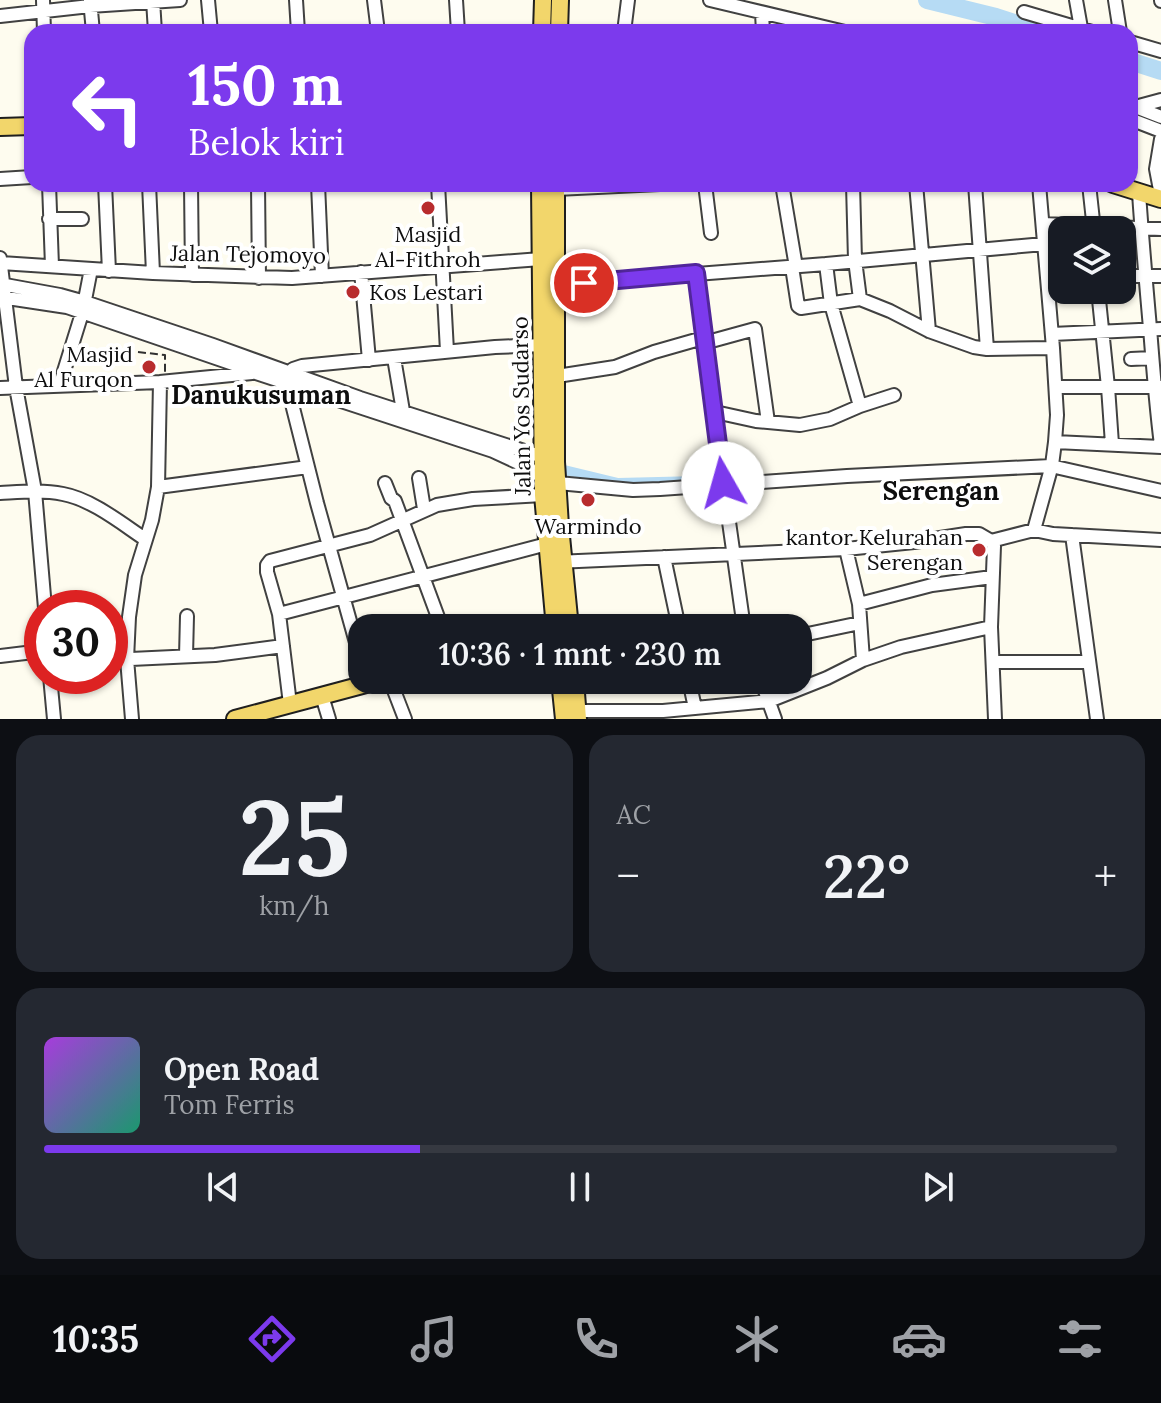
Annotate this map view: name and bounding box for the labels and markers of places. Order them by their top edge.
marker: Masjid Al-Fithroh [419,199,437,217]
place label: Masjid Al-Fithroh [374,220,481,273]
pin [550,249,618,317]
place label: Kos Lestari [369,278,483,306]
marker: Kos Lestari [344,283,362,301]
place label: Masjid Al Furqon [33,340,133,393]
marker: Masjid Al Furqon [140,358,158,376]
marker: Warmindo [579,491,597,509]
place label: Warmindo [534,512,642,540]
place label: kantor Kelurahan Serengan [786,523,963,576]
marker: kantor Kelurahan Serengan [970,541,988,559]

